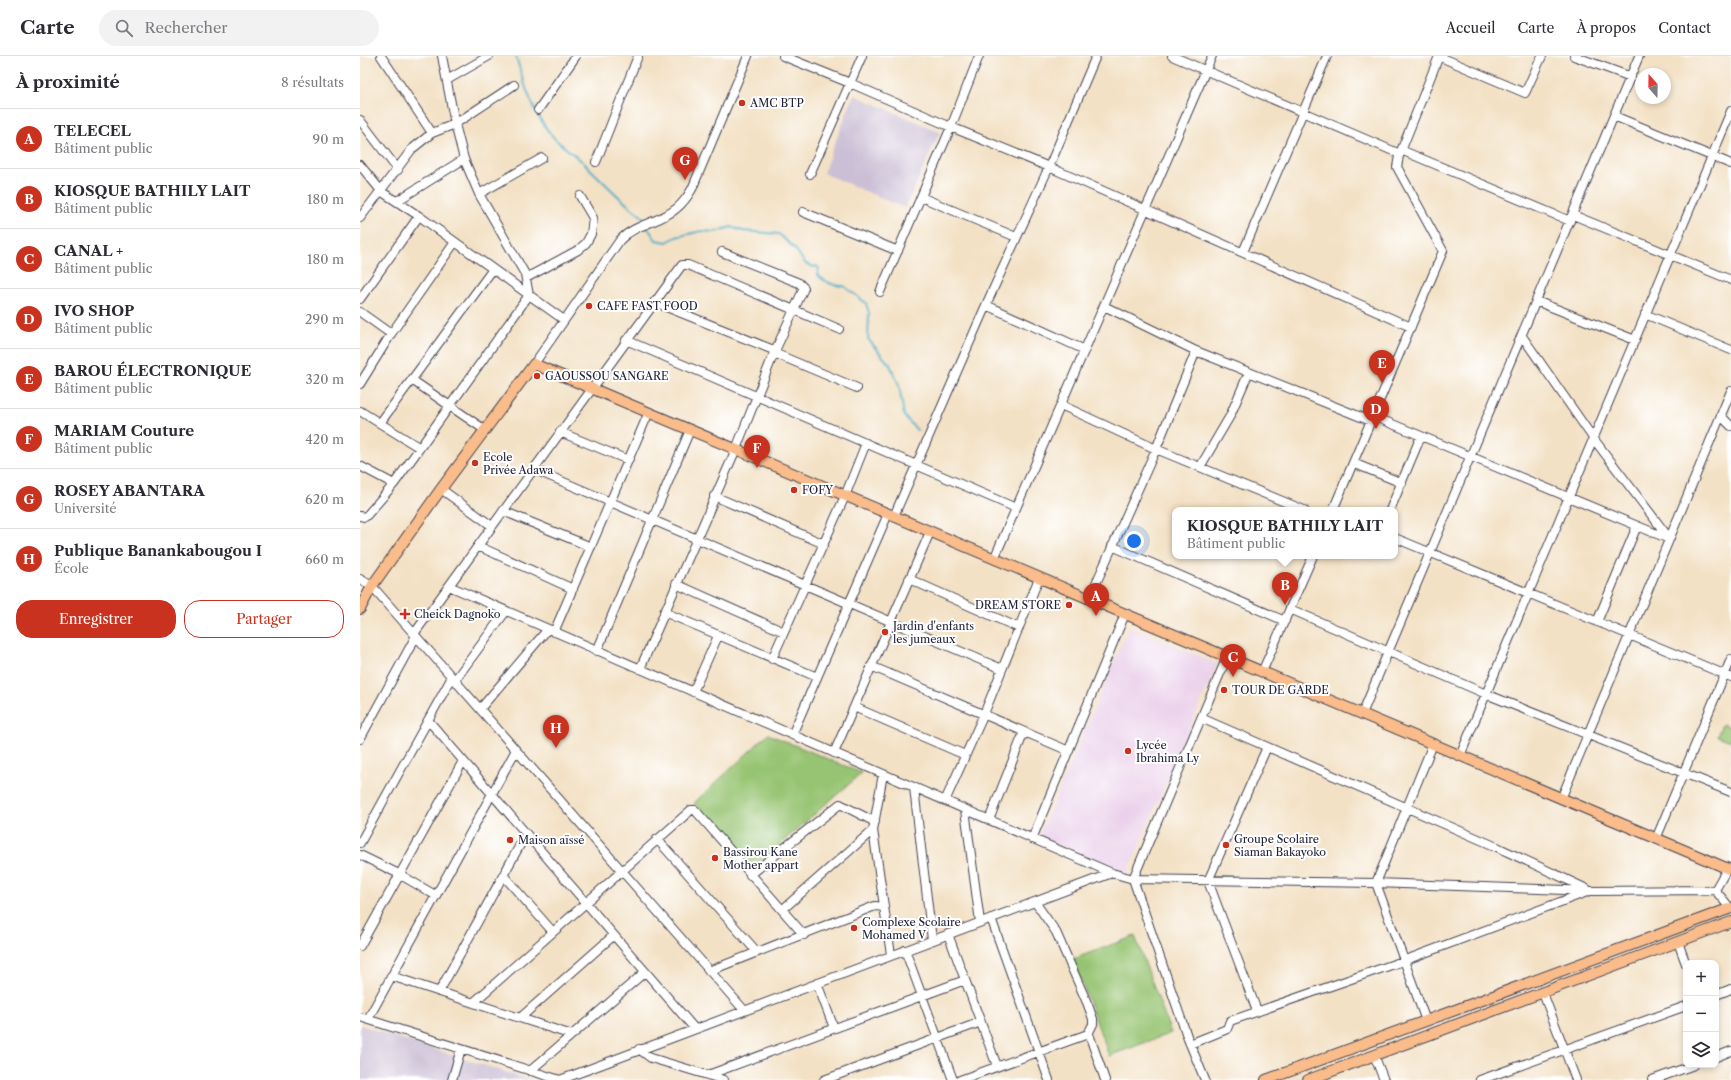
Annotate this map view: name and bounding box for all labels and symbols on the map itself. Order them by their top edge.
north arrow [1635,68,1671,104]
place label: AMC BTP [749,96,804,110]
marker: AMC BTP [737,98,747,108]
pin: G [672,147,698,180]
place label: CAFE FAST FOOD [597,299,698,313]
marker: CAFE FAST FOOD [584,301,594,311]
pin: E [1369,350,1395,383]
place label: GAOUSSOU SANGARE [545,369,669,383]
marker: GAOUSSOU SANGARE [532,371,542,381]
pin: D [1363,396,1389,429]
pin: F [744,435,770,468]
place label: Ecole Privée Adawa [483,450,554,477]
marker: Ecole Privée Adawa [470,458,480,468]
place label: FOFY [802,483,833,497]
marker: FOFY [789,485,799,495]
your location [1124,531,1144,551]
pin: B [1272,572,1298,605]
pin: A [1083,583,1109,616]
place label: DREAM STORE [975,598,1061,612]
marker: DREAM STORE [1064,600,1074,610]
place label: Cheick Dagnoko [414,607,501,621]
marker: Cheick Dagnoko [399,608,411,620]
place label: Jardin d'enfants les jumeaux [891,619,974,646]
marker: Jardin d'enfants les jumeaux [880,627,890,637]
pin: C [1220,644,1246,677]
place label: TOUR DE GARDE [1232,683,1329,697]
marker: TOUR DE GARDE [1219,685,1229,695]
pin: H [543,715,569,748]
place label: Lycée Ibrahima Ly [1136,738,1200,765]
marker: Lycée Ibrahima Ly [1123,746,1133,756]
place label: Groupe Scolaire Siaman Bakayoko [1234,832,1326,859]
place label: Maison aïssé [518,833,584,847]
marker: Maison aïssé [505,835,515,845]
marker: Groupe Scolaire Siaman Bakayoko [1221,840,1231,850]
place label: Bassirou Kane Mother appart [723,845,799,872]
marker: Bassirou Kane Mother appart [710,853,720,863]
place label: Complexe Scolaire Mohamed V [862,915,961,942]
marker: Complexe Scolaire Mohamed V [849,923,859,933]

